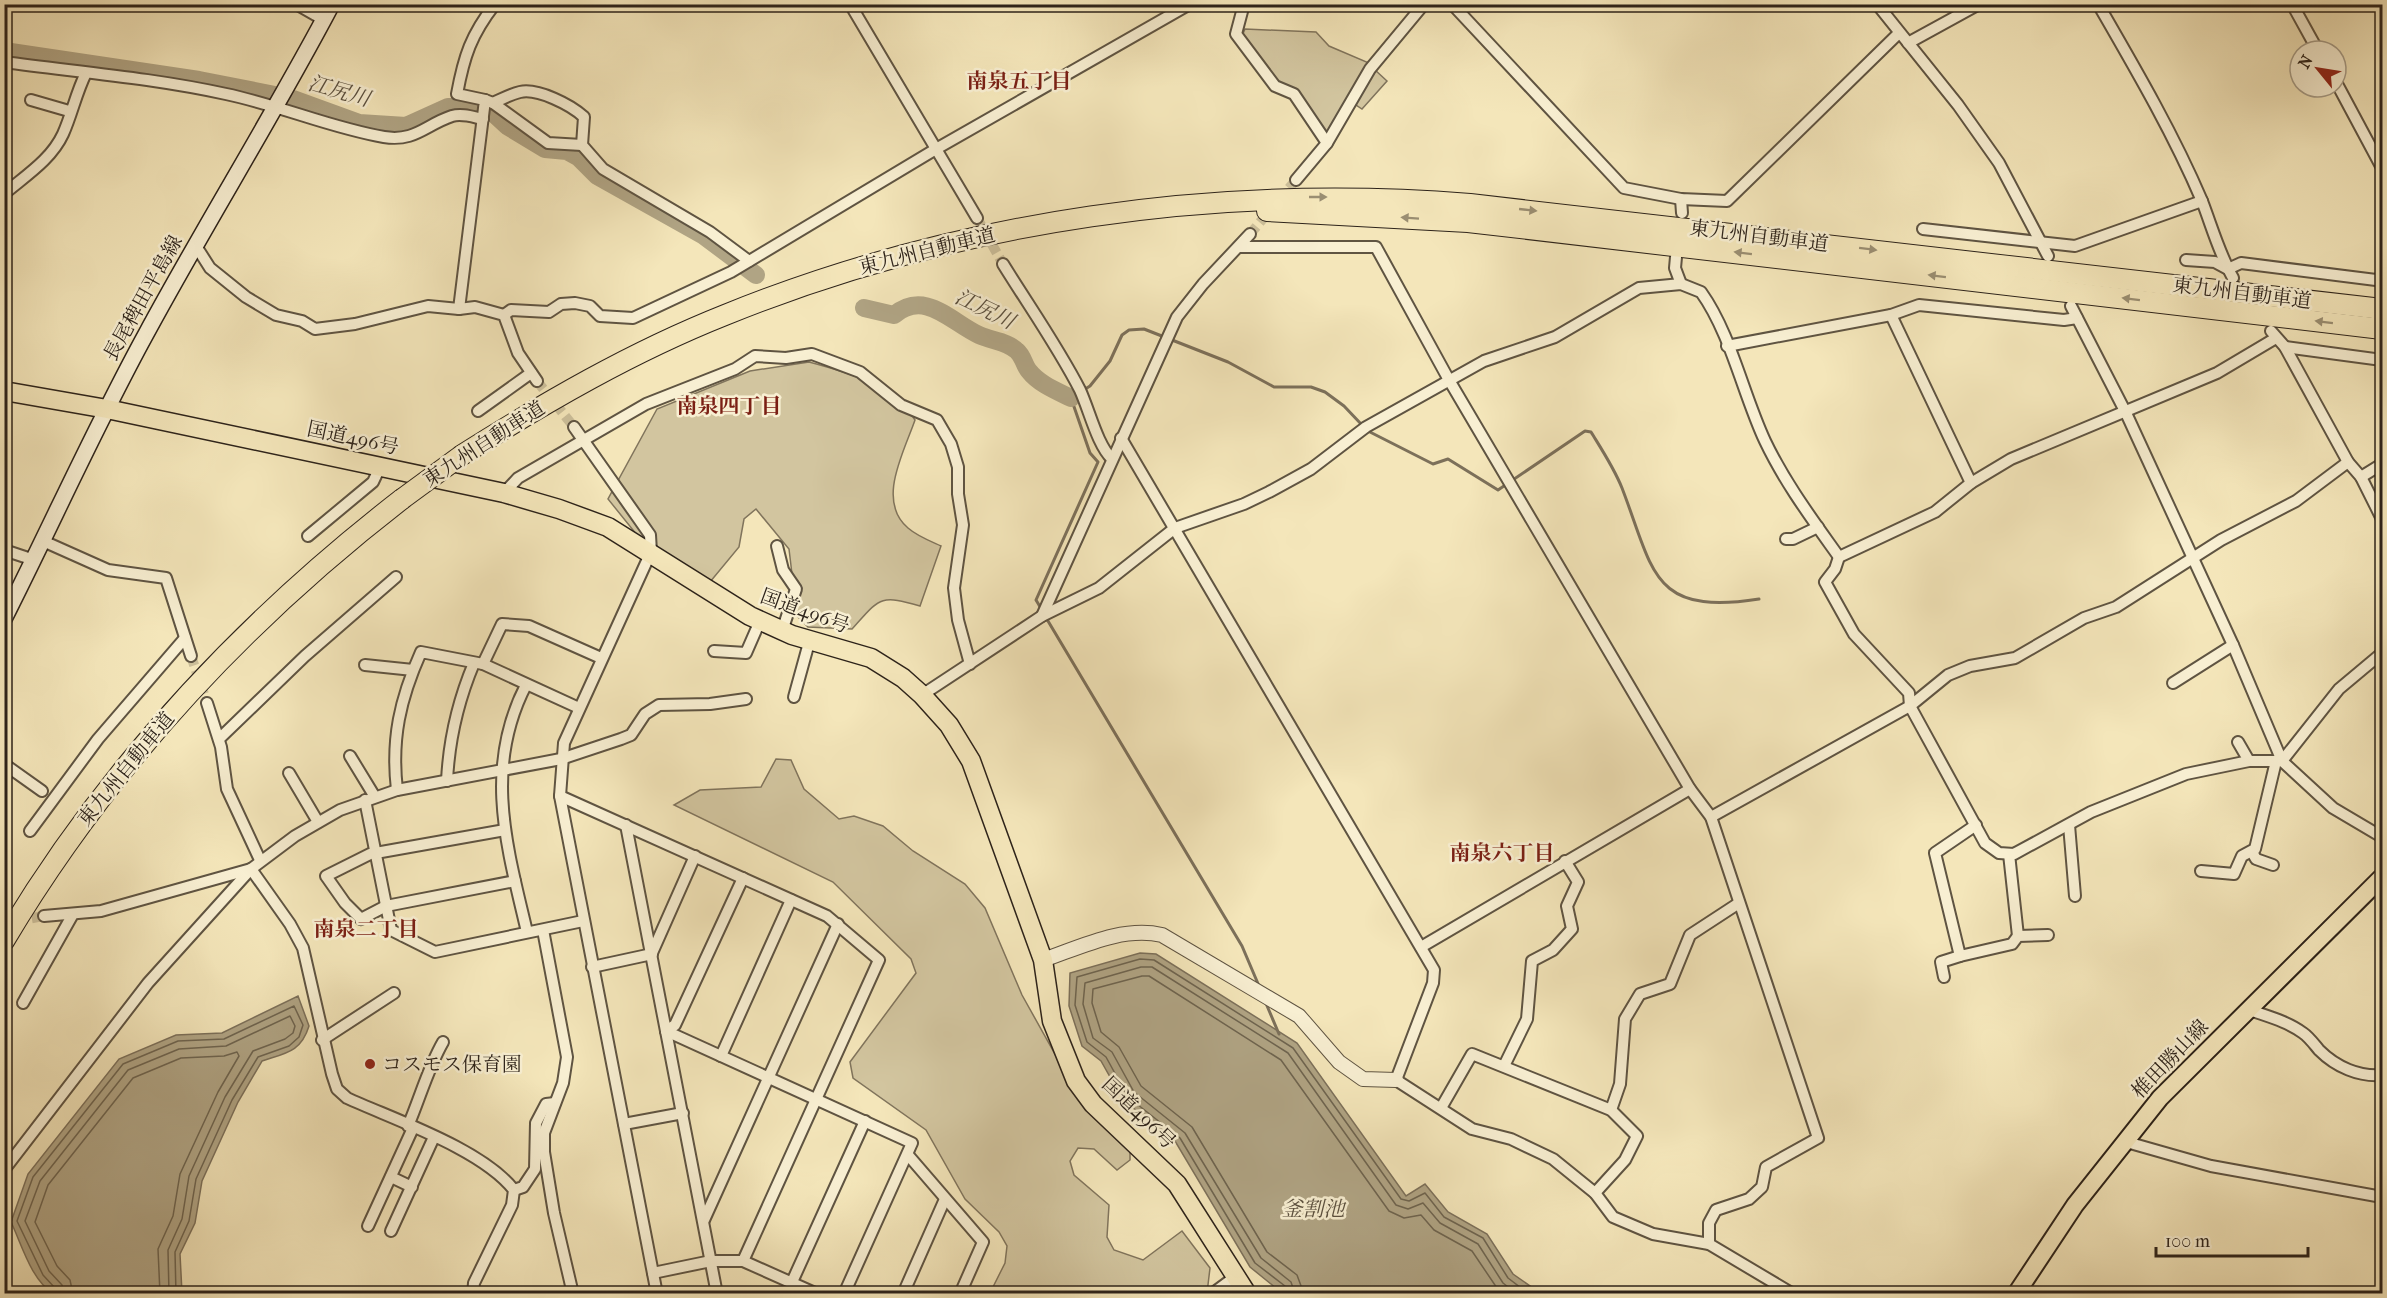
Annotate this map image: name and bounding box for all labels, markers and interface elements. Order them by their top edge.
north arrow [2288,39,2348,99]
text: N [2294,51,2317,72]
district label: 南泉五丁目 [967,69,1072,93]
water label: 江尻川 [305,71,375,112]
one-way arrow [1308,192,1327,202]
one-way arrow [1519,205,1538,215]
one-way arrow [1401,213,1420,222]
street label: 東九州自動車道 [1688,216,1830,256]
street label: 東九州自動車道 [856,223,998,279]
street label: 長尾稗田平島線 [99,231,187,365]
one-way arrow [1859,244,1878,254]
one-way arrow [1734,248,1753,258]
one-way arrow [1928,271,1947,281]
street label: 東九州自動車道 [2171,273,2313,313]
water label: 江尻川 [951,284,1020,334]
one-way arrow [2121,294,2140,304]
one-way arrow [2315,317,2334,326]
district label: 南泉四丁目 [677,394,782,418]
street label: 東九州自動車道 [419,396,549,492]
street label: 国道496号 [305,417,401,459]
street label: 国道496号 [757,584,853,638]
street label: 東九州自動車道 [73,707,179,831]
district label: 南泉六丁目 [1450,841,1555,865]
district label: 南泉二丁目 [314,917,419,941]
street label: 椎田勝山線 [2127,1015,2213,1103]
place label: コスモス保育園 [382,1053,522,1076]
marker: コスモス保育園 [363,1057,377,1071]
street label: 国道496号 [1098,1072,1180,1154]
water label: 釜割池 [1282,1197,1346,1221]
scale bar [2156,1220,2308,1258]
text: 100 m [2165,1231,2210,1252]

